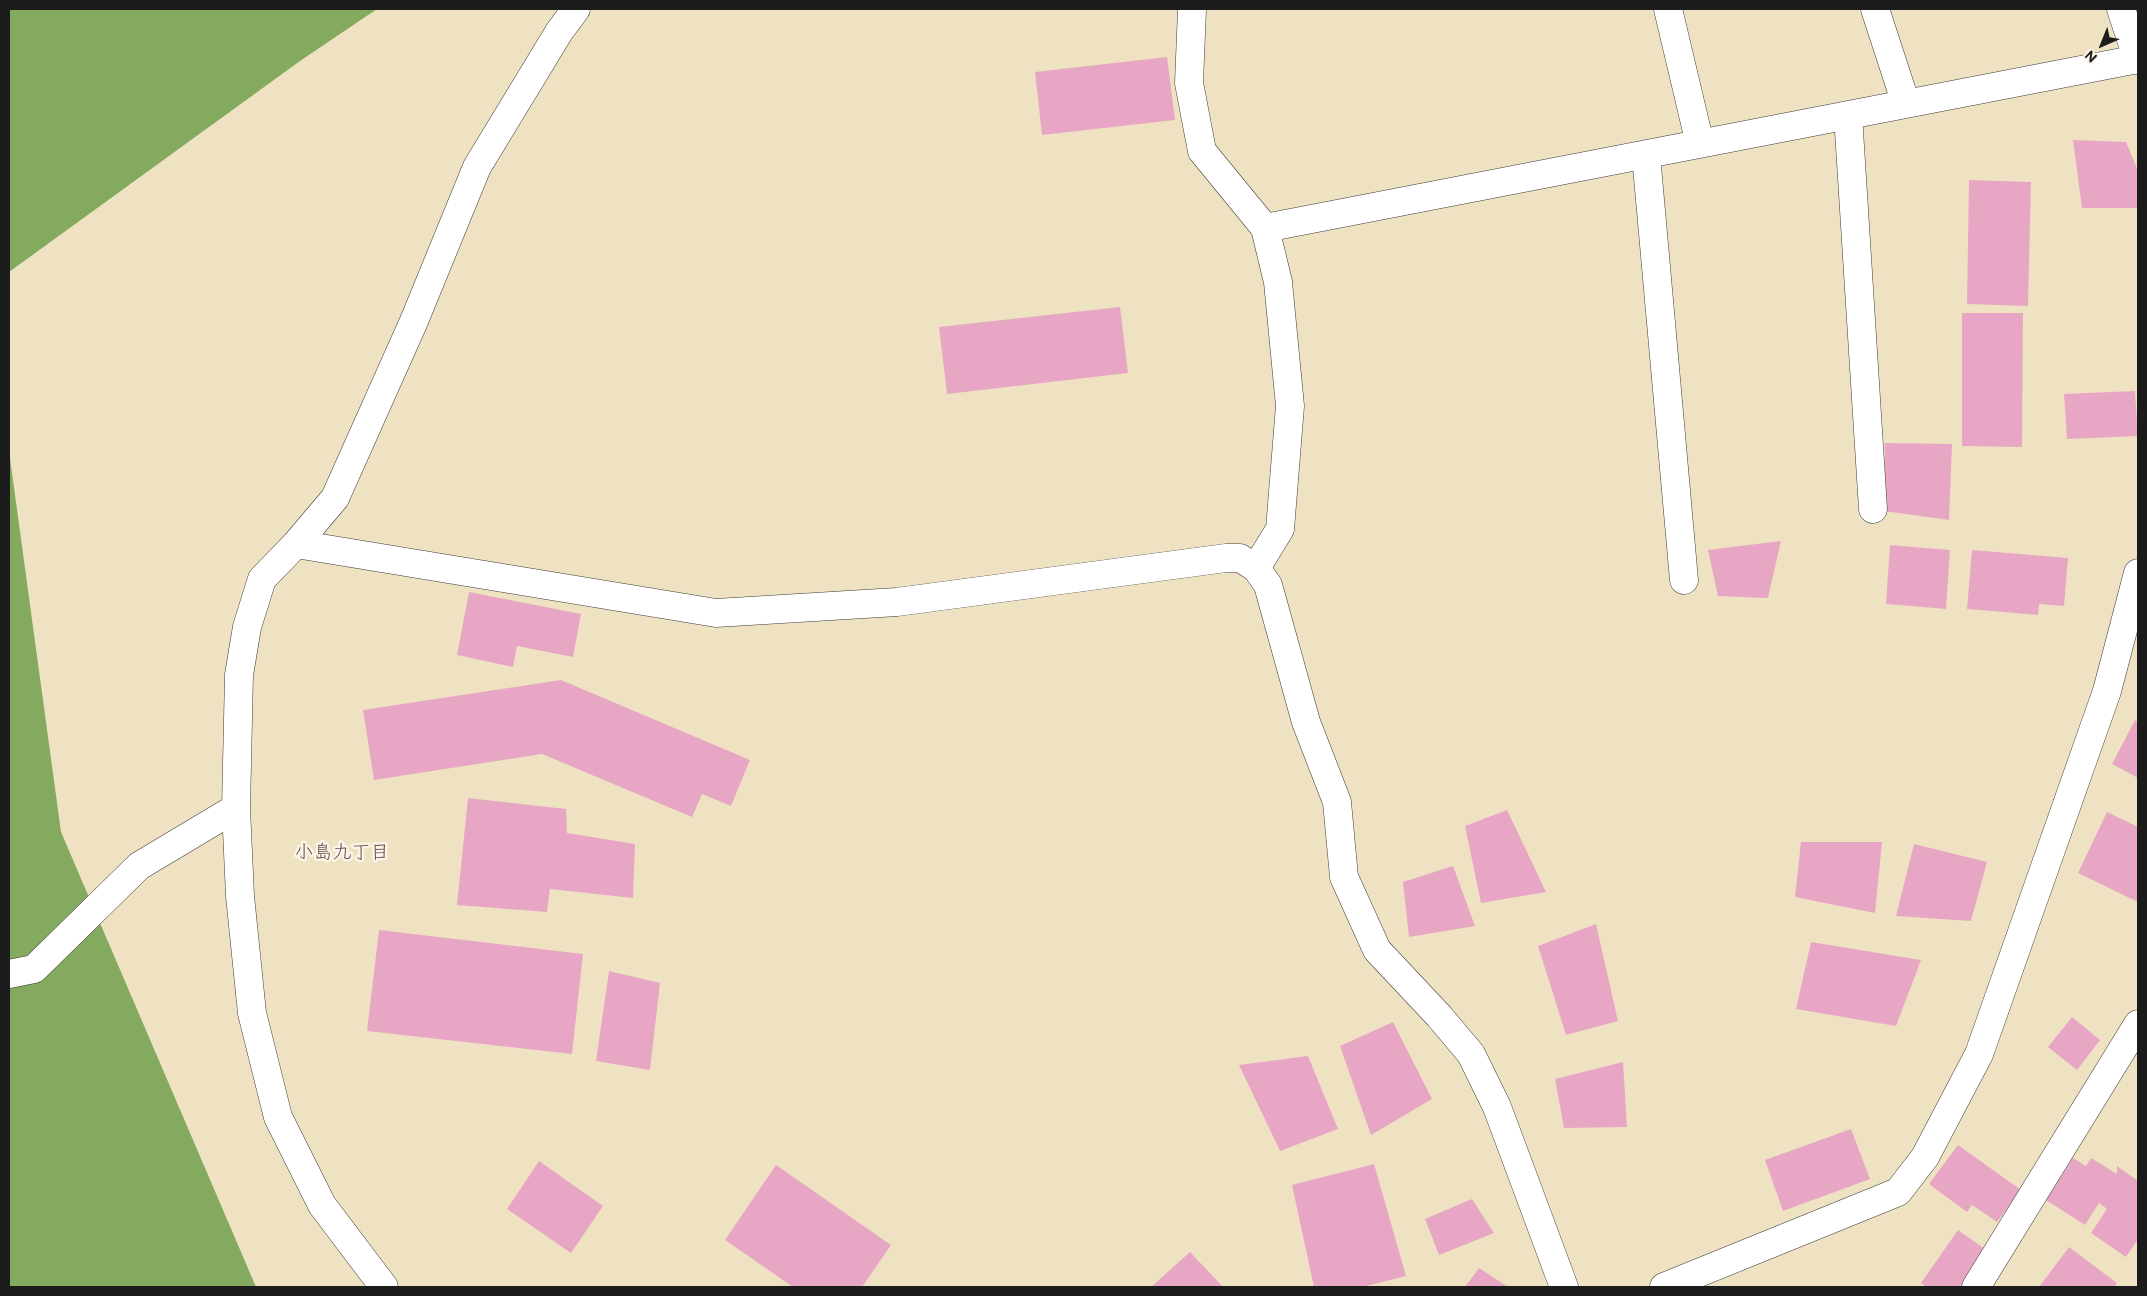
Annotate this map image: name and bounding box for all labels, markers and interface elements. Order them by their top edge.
north arrow [2077,20,2127,70]
text: N [2082,46,2101,66]
district label: 小島九丁目 [295,842,389,864]

